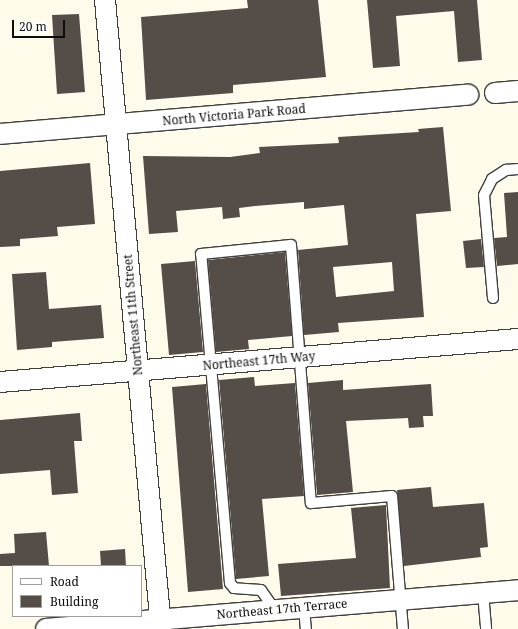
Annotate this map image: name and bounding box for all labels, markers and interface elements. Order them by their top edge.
scale bar [14,12,67,38]
text: 20 m [19,18,47,35]
street label: North Victoria Park Road [162,102,306,128]
street label: Northeast 11th Street [121,254,145,376]
street label: Northeast 17th Way [202,349,316,373]
legend [12,565,142,617]
text: Road [50,573,79,590]
text: Building [50,593,98,610]
street label: Northeast 17th Terrace [216,596,348,622]

